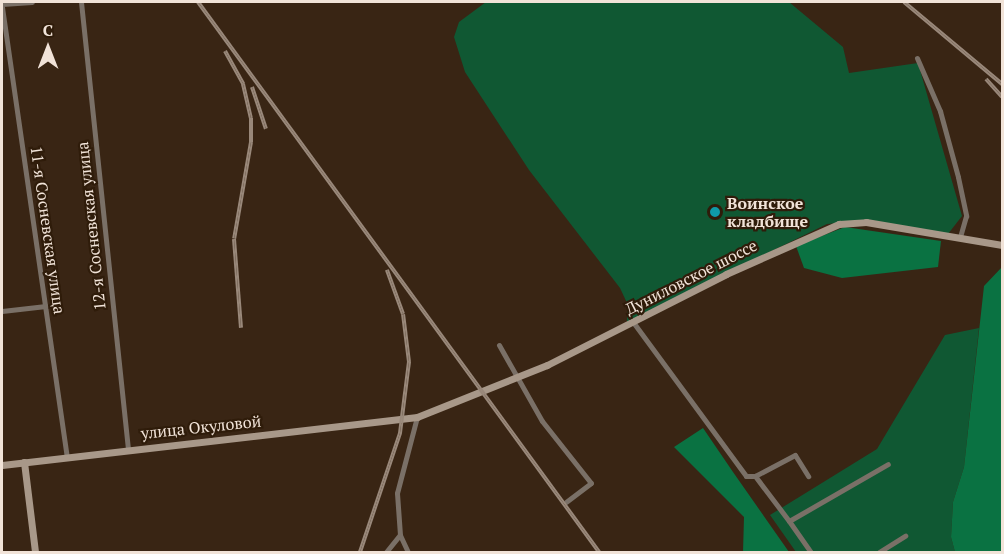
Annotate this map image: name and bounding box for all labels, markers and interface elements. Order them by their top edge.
north arrow [18,18,78,78]
text: С [43,19,53,41]
street label: 12-я Сосневская улица [73,141,109,311]
street label: 11-я Сосневская улица [27,145,69,315]
place label: Воинское кладбище [727,193,808,231]
marker: Воинское кладбище [708,205,722,219]
street label: Дуниловское шоссе [622,235,760,319]
street label: улица Окуловой [140,411,262,443]

